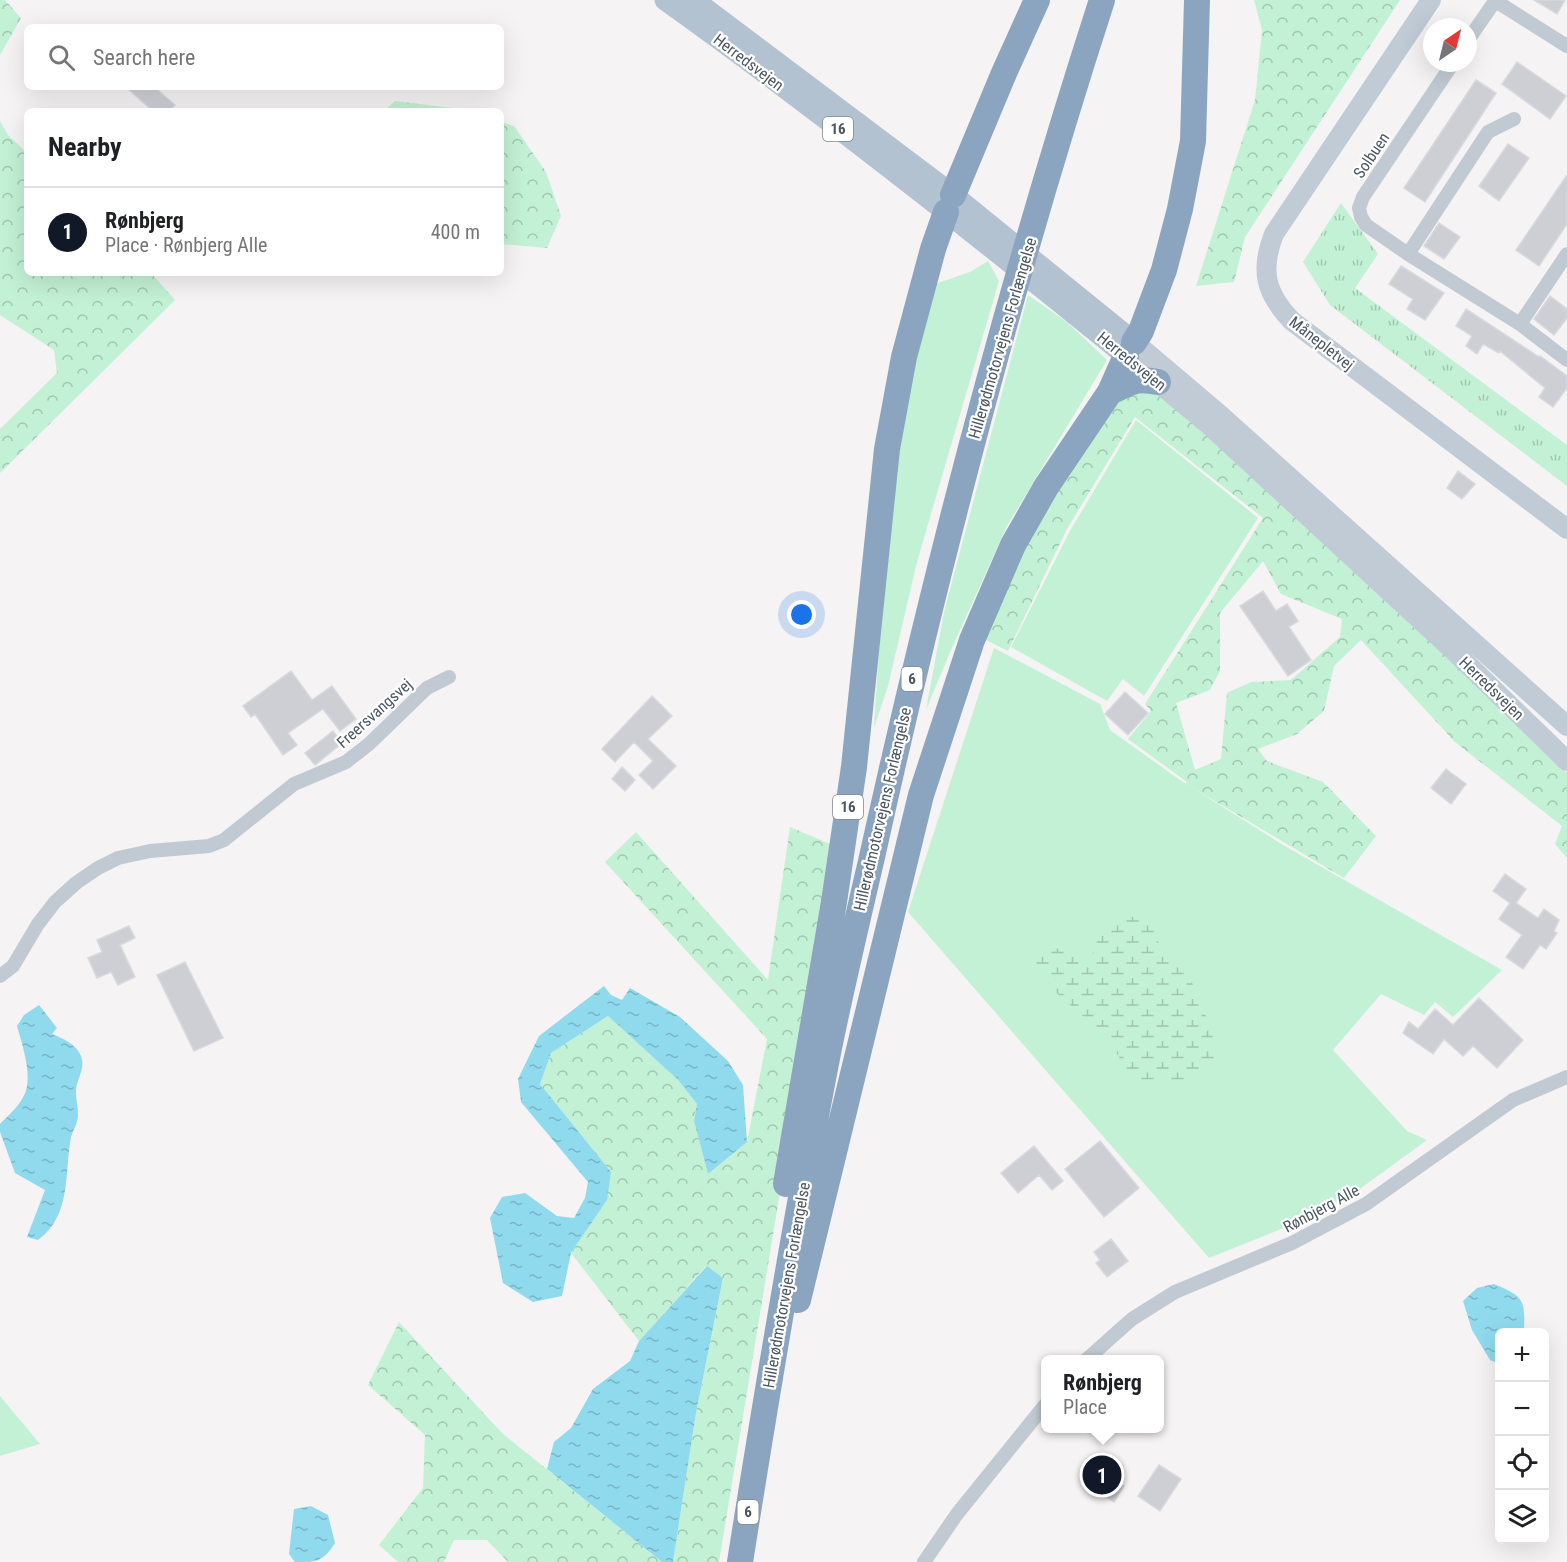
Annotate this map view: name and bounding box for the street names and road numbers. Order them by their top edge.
street label: Herredsvejen [710,30,787,95]
road number: 16 [823,117,853,141]
street label: Solbuen [1349,129,1394,182]
street label: Hillerødmotorvejens Forlængelse [965,235,1040,441]
street label: Månepletvej [1286,312,1358,374]
street label: Herredsvejen [1094,328,1170,395]
street label: Herredsvejen [1455,653,1528,724]
road number: 6 [902,667,922,691]
street label: Freersvangsvej [333,675,416,752]
street label: Hillerødmotorvejens Forlængelse [850,705,915,913]
road number: 16 [833,795,863,819]
street label: Rønbjerg Alle [1280,1180,1363,1236]
street label: Hillerødmotorvejens Forlængelse [759,1181,814,1389]
road number: 6 [738,1500,758,1524]

